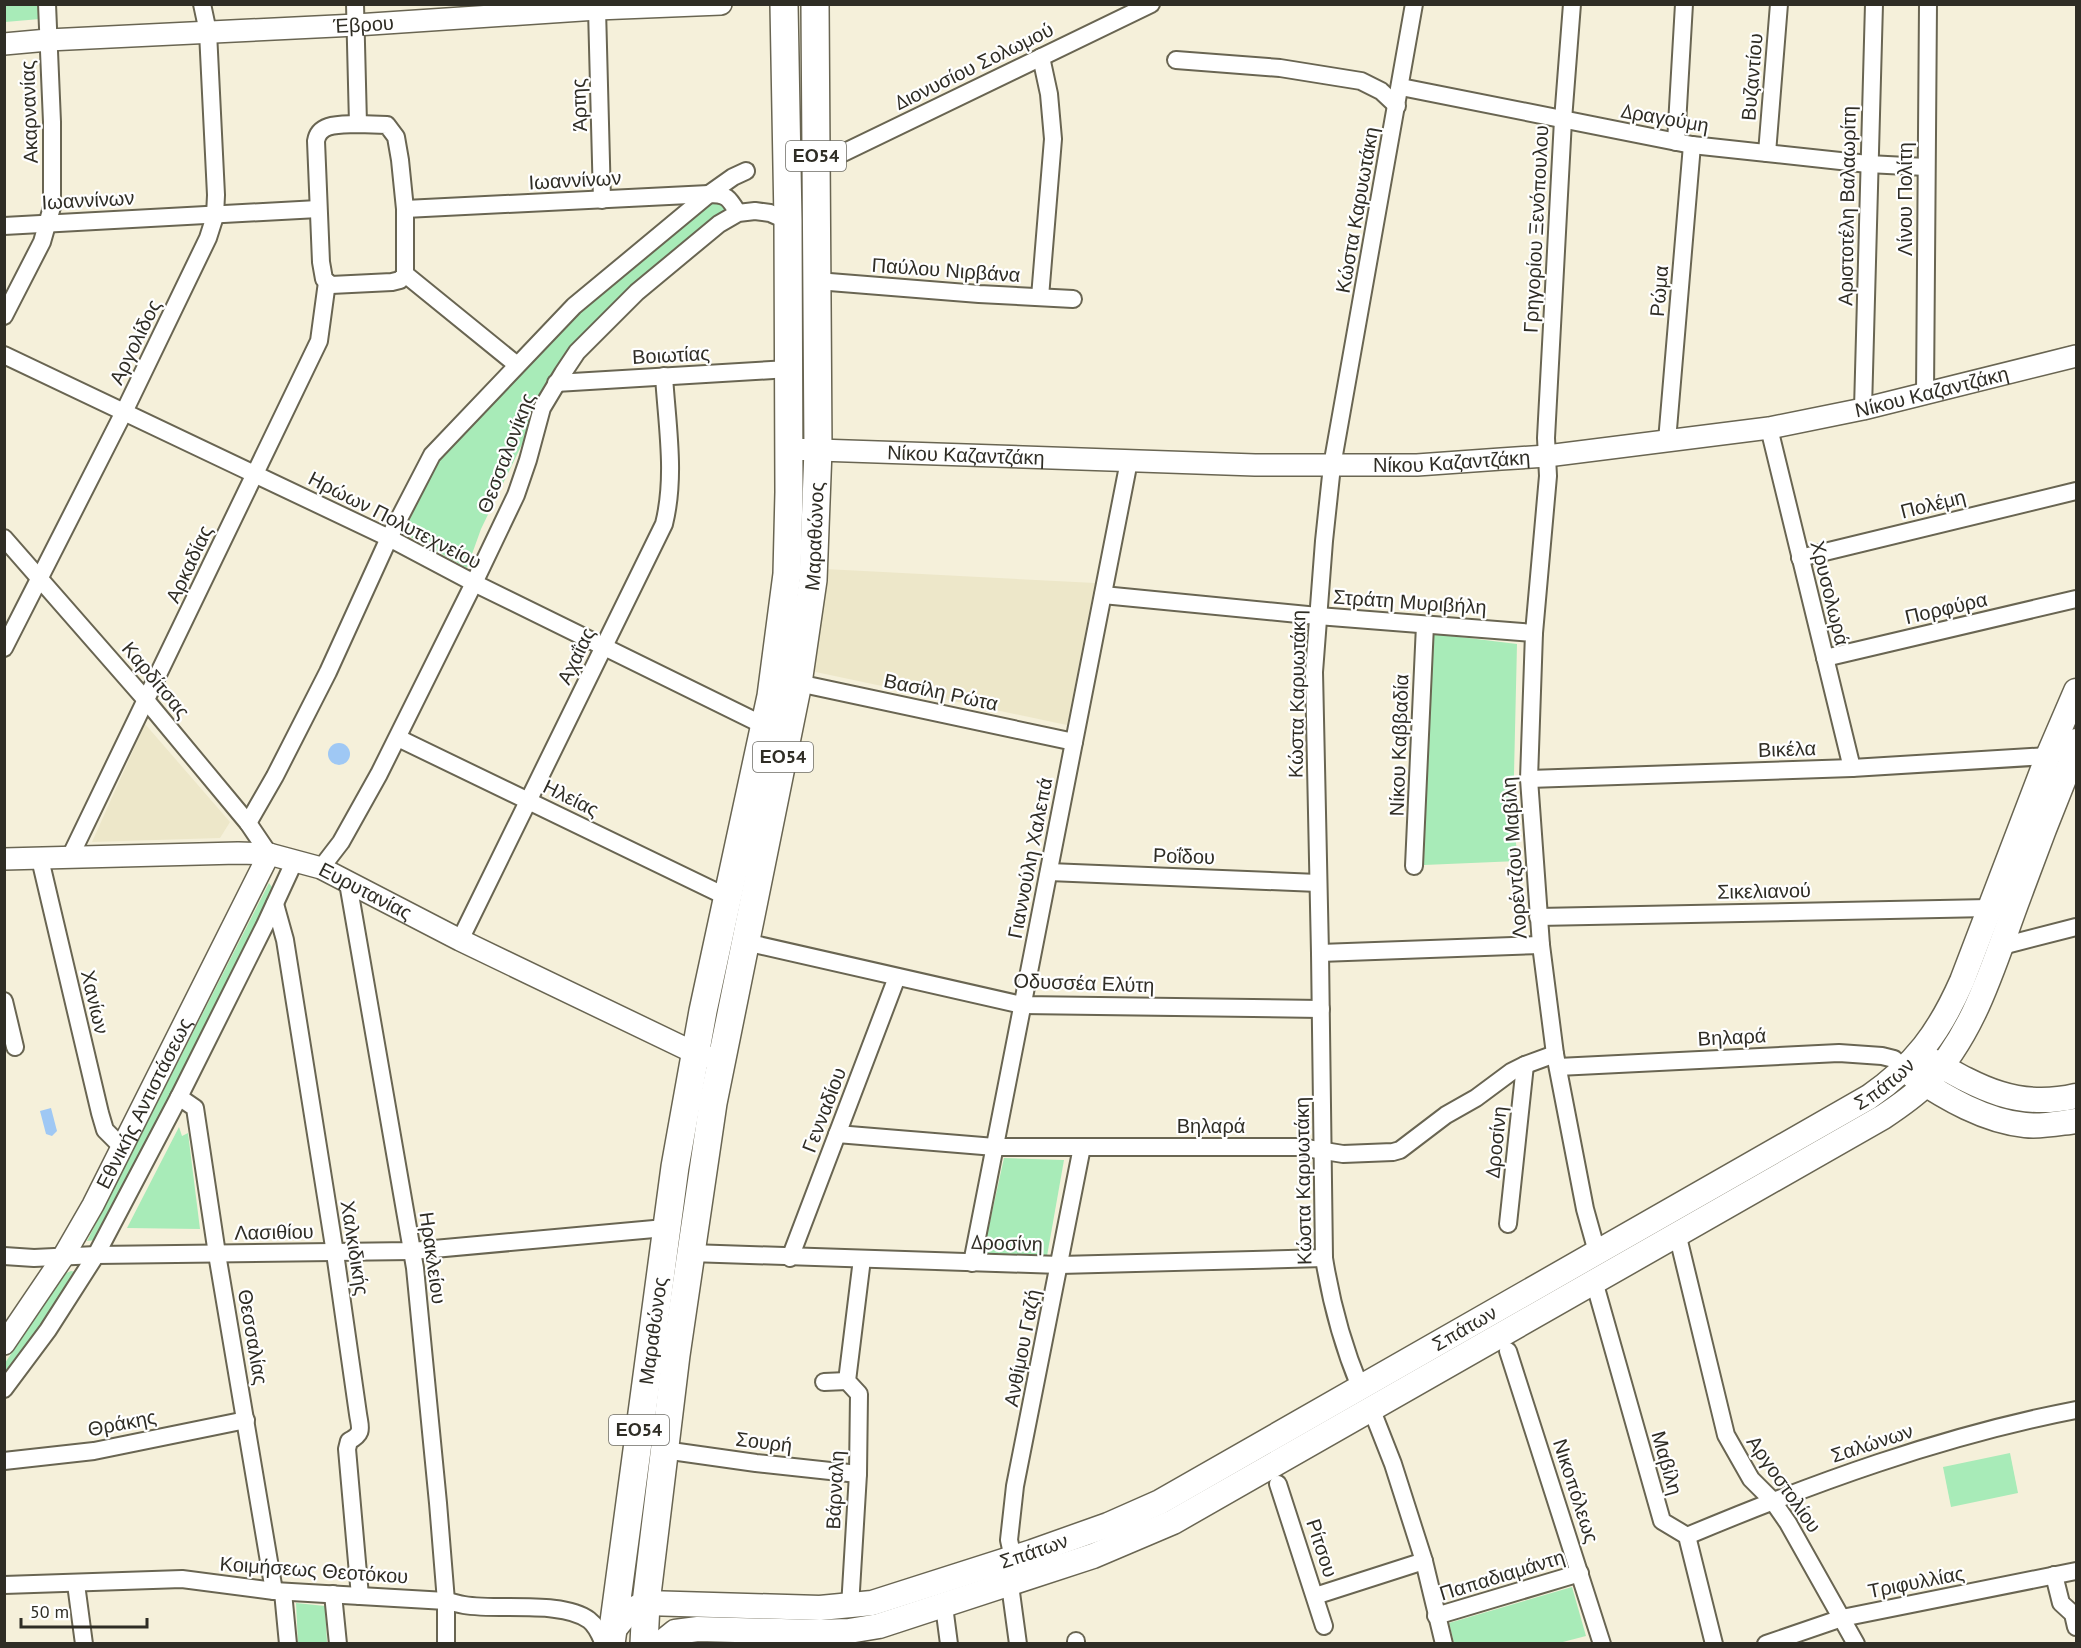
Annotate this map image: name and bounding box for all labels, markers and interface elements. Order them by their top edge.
street label: Έβρου [332,10,395,39]
street label: Διονυσίου Σολωμού [890,16,1058,116]
street label: Βυζαντίου [1735,32,1769,122]
street label: Ακαρνανίας [14,60,44,164]
street label: Άρτης [565,78,593,132]
street label: Δραγούμη [1619,98,1711,138]
street label: Αριστοτέλη Βαλαωρίτη [1832,106,1862,306]
street label: Γρηγορίου Ξενόπουλου [1518,124,1554,334]
street label: Κώστα Καρυωτάκη [1330,125,1384,295]
road number: ΕΟ54 [786,141,846,171]
street label: Λίνου Πολίτη [1892,142,1918,256]
street label: Ιωαννίνων [528,165,622,195]
street label: Ιωαννίνων [41,185,135,215]
street label: Παύλου Νιρβάνα [871,252,1021,288]
street label: Ρώμα [1644,264,1674,318]
street label: Αργολίδος [103,295,167,389]
street label: Βοιωτίας [631,340,711,370]
street label: Νίκου Καζαντζάκη [1853,360,2011,423]
street label: Θεσσαλονίκης [471,389,541,517]
street label: Νίκου Καζαντζάκη [887,439,1045,471]
street label: Νίκου Καζαντζάκη [1373,444,1531,478]
street label: Ηρώων Πολυτεχνείου [304,465,486,575]
street label: Μαραθώνος [799,481,830,592]
street label: Πολέμη [1898,483,1968,525]
street label: Αρκαδίας [160,521,218,607]
street label: Χρυσολωρά [1804,538,1856,648]
street label: Στράτη Μυριβήλη [1332,584,1488,620]
street label: Πορφύρα [1902,586,1990,630]
street label: Κώστα Καρυωτάκη [1283,610,1311,778]
street label: Αχαΐας [551,623,601,689]
street label: Καρδίτσας [116,636,196,724]
street label: Βασίλη Ρώτα [882,667,1000,717]
street label: Νίκου Καββαδία [1384,673,1414,817]
street label: Βικέλα [1758,735,1816,763]
road number: ΕΟ54 [753,742,813,772]
street label: Ηλείας [539,773,604,823]
street label: Γιαννούλη Χαλεπά [1002,775,1058,941]
street label: Λορέντζου Μαβίλη [1495,776,1533,940]
street label: Ροΐδου [1153,842,1215,870]
street label: Ευρυτανίας [314,856,417,926]
street label: Σικελιανού [1717,877,1811,905]
street label: Χανίων [75,967,115,1037]
street label: Οδυσσέα Ελύτη [1013,968,1155,998]
street label: Εθνικής Αντιστάσεως [90,1013,198,1193]
street label: Βηλαρά [1697,1022,1767,1052]
street label: Σπάτων [1849,1052,1920,1116]
street label: Γενναδίου [796,1064,852,1156]
street label: Κώστα Καρυωτάκη [1289,1097,1317,1265]
street label: Δροσίνη [1479,1105,1513,1179]
street label: Βηλαρά [1177,1113,1245,1139]
street label: Χαλκιδικής [335,1199,375,1298]
street label: Ηρακλείου [414,1210,452,1306]
street label: Λασιθίου [234,1218,314,1246]
street label: Δροσίνη [971,1229,1043,1257]
street label: Μαραθώνος [633,1275,673,1386]
street label: Θεσσαλίας [232,1287,274,1387]
street label: Ανθίμου Γαζή [998,1287,1046,1409]
street label: Σπάτων [1427,1299,1501,1357]
street label: Θράκης [86,1404,159,1442]
road number: ΕΟ54 [609,1415,669,1445]
street label: Σαλώνων [1828,1418,1916,1468]
street label: Σουρή [734,1426,794,1458]
street label: Μαβίλη [1646,1428,1688,1498]
street label: Αργοστολίου [1741,1430,1827,1538]
street label: Νικοπόλεως [1547,1436,1605,1547]
street label: Βάρναλη [820,1450,850,1530]
street label: Ρίτσου [1300,1516,1344,1580]
street label: Σπάτων [996,1527,1071,1574]
street label: Παπαδιαμάντη [1436,1544,1568,1606]
street label: Κοιμήσεως Θεοτόκου [219,1550,409,1590]
street label: Τριφυλλίας [1866,1560,1967,1604]
scale bar [21,1591,147,1629]
text: 50 m [30,1600,69,1623]

